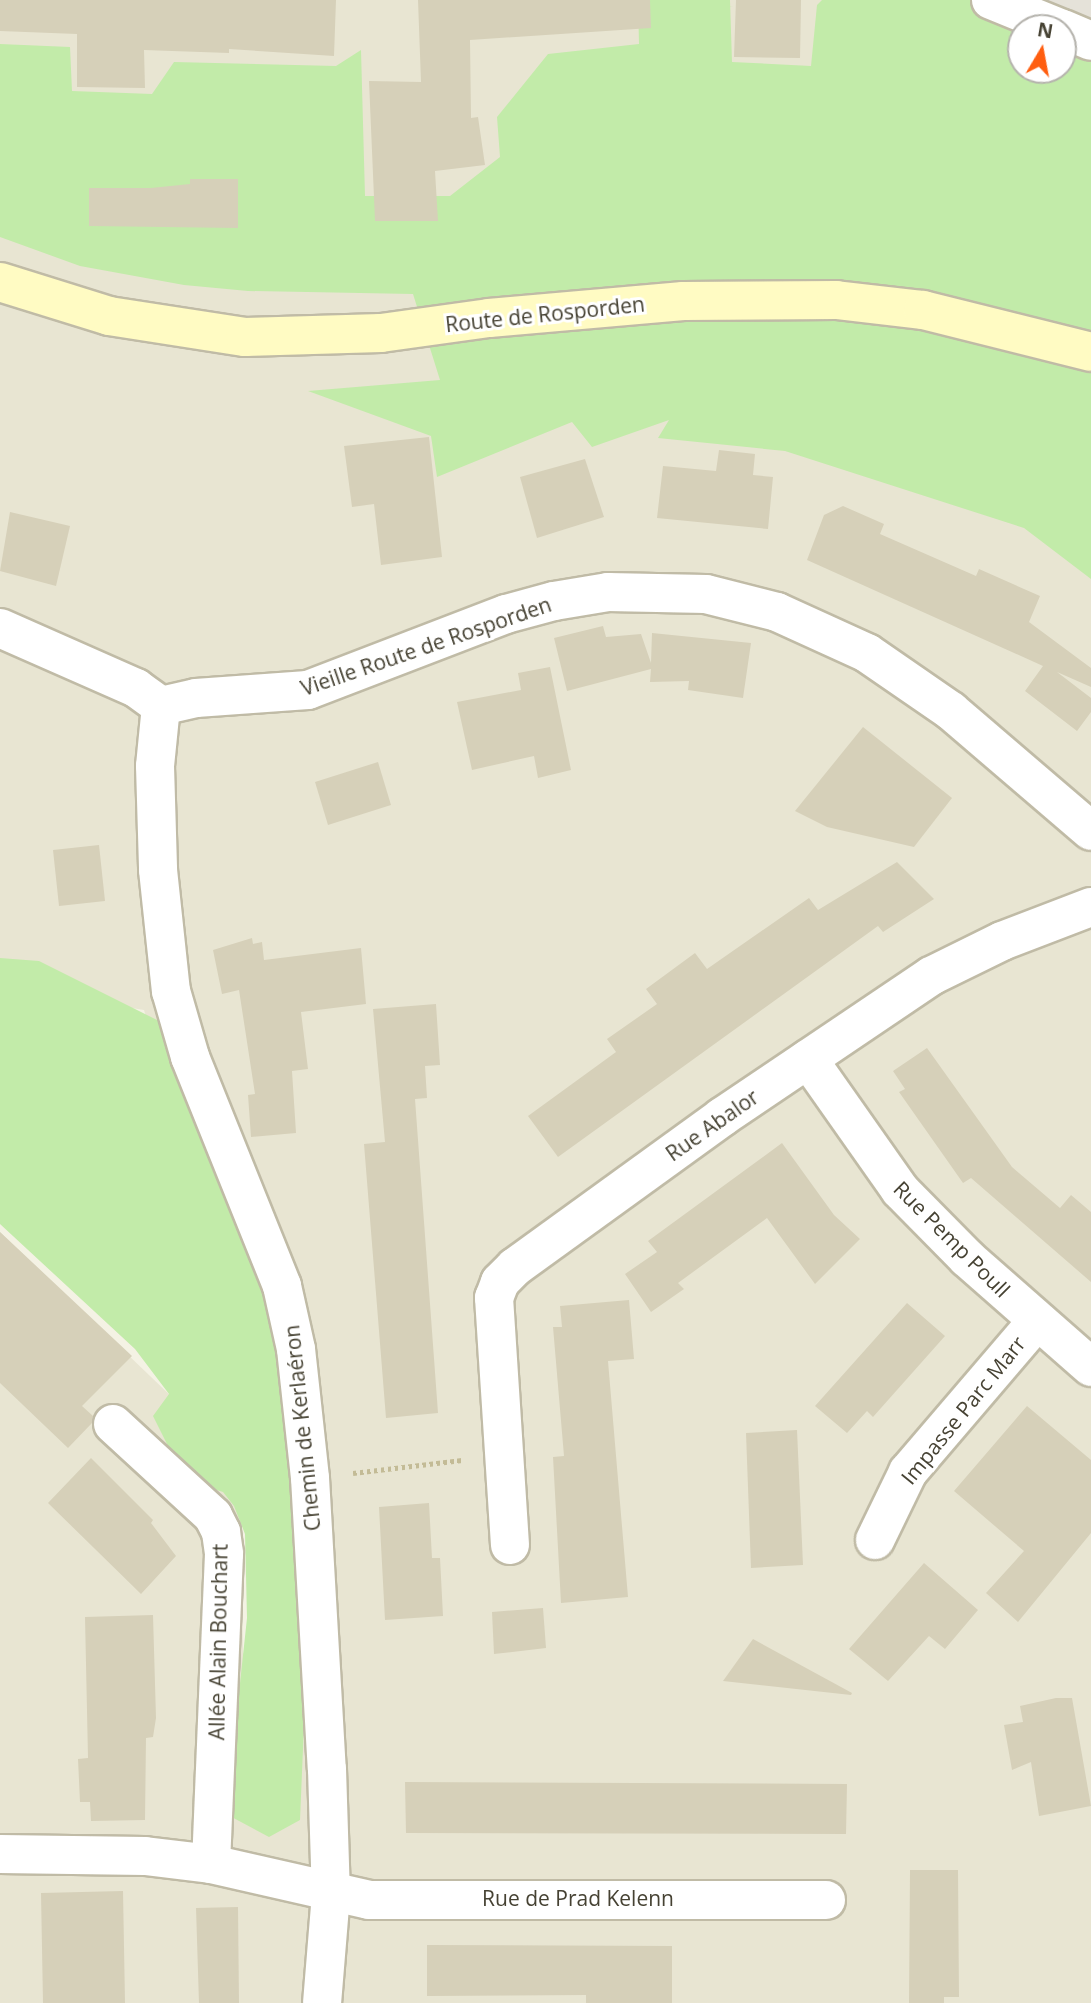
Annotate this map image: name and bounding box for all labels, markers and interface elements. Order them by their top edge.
north arrow [1007,14,1077,84]
text: N [1035,16,1055,44]
street label: Route de Rosporden [444,291,646,337]
street label: Vieille Route de Rosporden [297,591,555,701]
street label: Rue Abalor [661,1084,763,1166]
street label: Rue Pemp Poull [889,1176,1015,1302]
street label: Chemin de Kerlaéron [279,1324,325,1532]
street label: Impasse Parc Marr [896,1331,1030,1489]
street label: Allée Alain Bouchart [204,1544,232,1740]
street label: Rue de Prad Kelenn [482,1885,674,1911]

